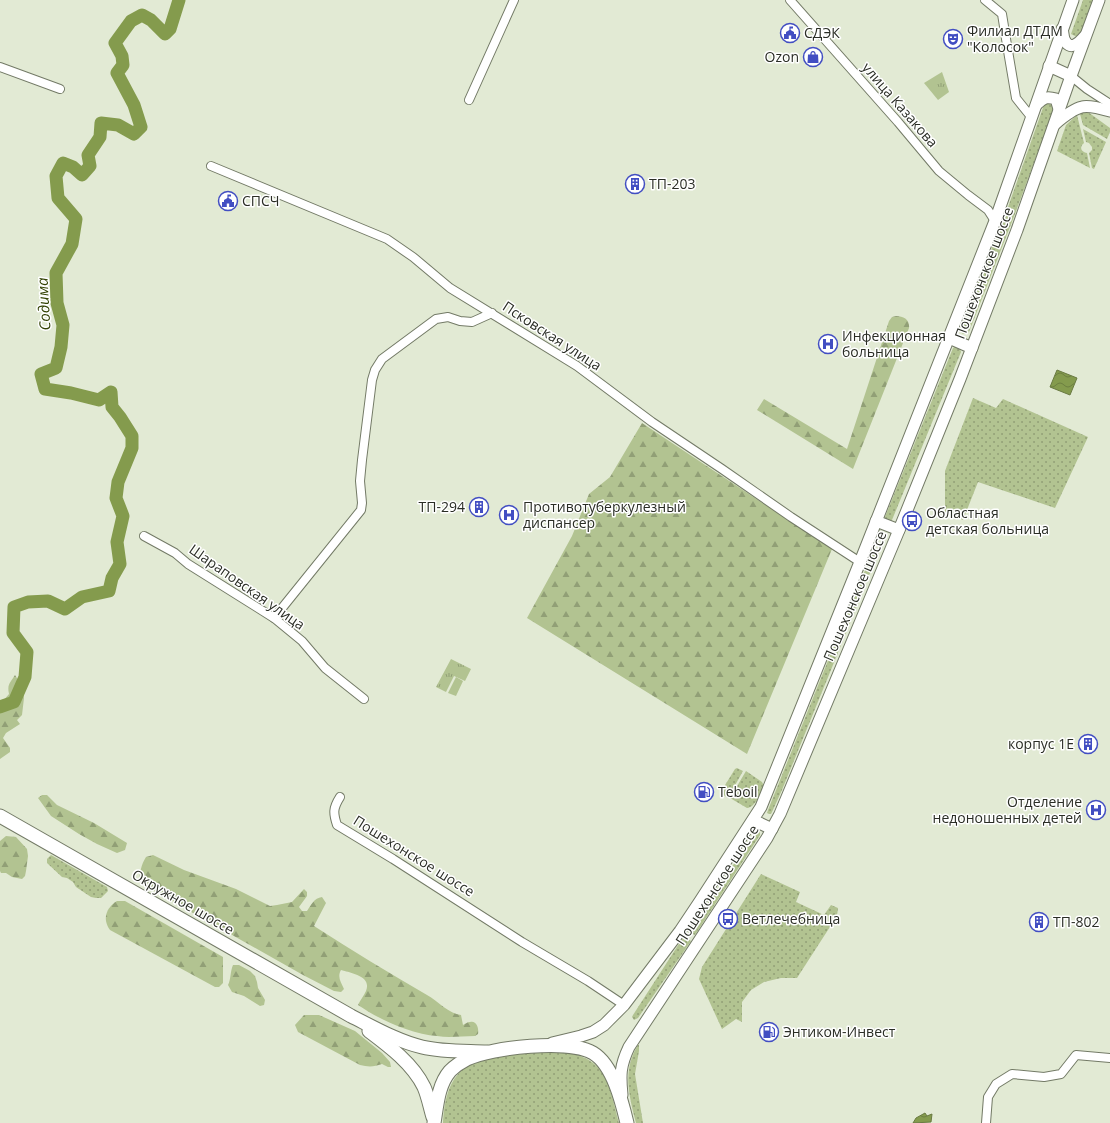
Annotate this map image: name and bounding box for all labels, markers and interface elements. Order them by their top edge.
place label: Филиал ДТДМ "Колосок" [967,21,1063,56]
public building icon: СДЭК [779,22,801,44]
place label: СДЭК [804,23,840,42]
theatre icon: Филиал ДТДМ "Колосок" [942,28,964,50]
shop icon: Ozon [802,46,824,68]
place label: Ozon [765,47,799,66]
street label: улица Казакова [858,58,942,151]
building icon: ТП-203 [624,173,646,195]
place label: ТП-203 [649,174,695,193]
public building icon: СПСЧ [217,190,239,212]
place label: СПСЧ [242,191,280,210]
street label: Пошехонское шоссе [950,204,1017,341]
water label: Содима [32,276,54,331]
street label: Псковская улица [499,297,605,375]
place label: Инфекционная больница [842,326,946,361]
hospital icon: Инфекционная больница [817,333,839,355]
building icon: ТП-294 [468,496,490,518]
place label: ТП-294 [419,497,465,516]
place label: Противотуберкулезный диспансер [523,497,686,532]
place label: Областная детская больница [926,503,1049,538]
hospital icon: Противотуберкулезный диспансер [498,504,520,526]
bus stop icon: Областная детская больница [901,510,923,532]
street label: Пошехонское шоссе [819,528,891,664]
street label: Шараповская улица [186,539,309,634]
building icon: корпус 1Е [1077,733,1099,755]
place label: корпус 1Е [1008,734,1074,753]
fuel station icon: Teboil [693,781,715,803]
place label: Teboil [718,782,758,801]
place label: Отделение недоношенных детей [933,792,1082,827]
hospital icon: Отделение недоношенных детей [1085,799,1107,821]
street label: Пошехонское шоссе [350,811,479,901]
street label: Пошехонское шоссе [671,821,763,948]
street label: Окружное шоссе [129,865,238,939]
bus stop icon: Ветлечебница [717,908,739,930]
place label: Ветлечебница [742,909,840,928]
building icon: ТП-802 [1028,911,1050,933]
place label: ТП-802 [1053,912,1099,931]
fuel station icon: Энтиком-Инвест [758,1021,780,1043]
place label: Энтиком-Инвест [783,1022,896,1041]

